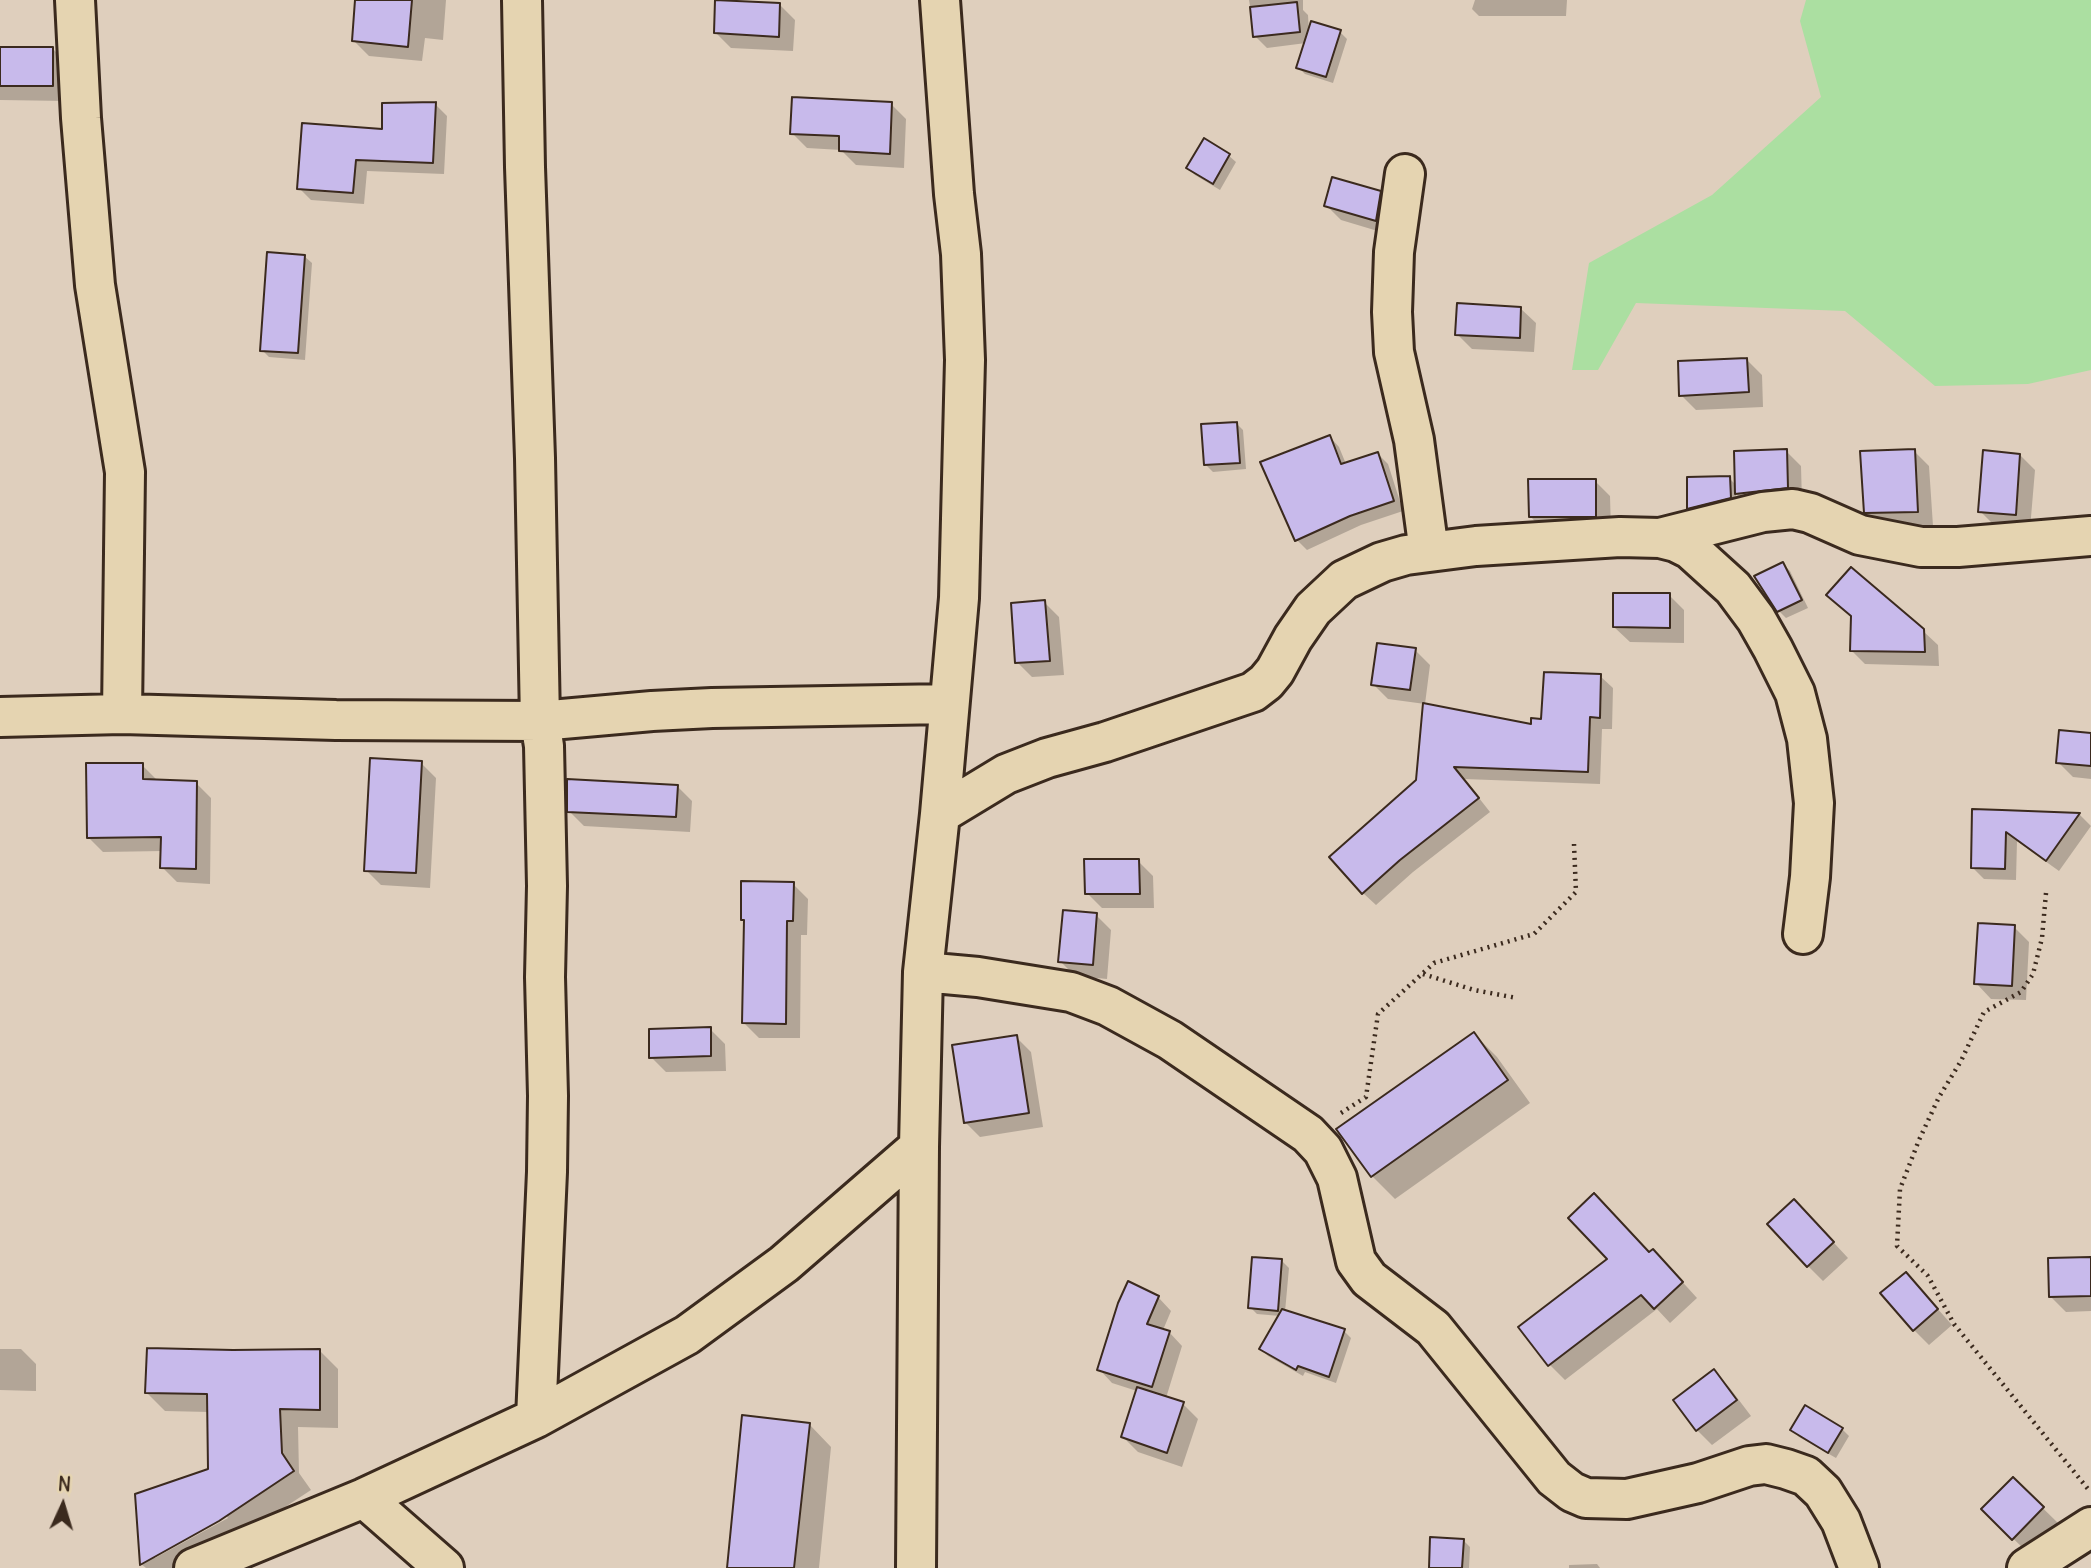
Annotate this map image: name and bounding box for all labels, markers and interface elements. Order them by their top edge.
north arrow [28,1470,98,1540]
text: N [57,1472,72,1496]

